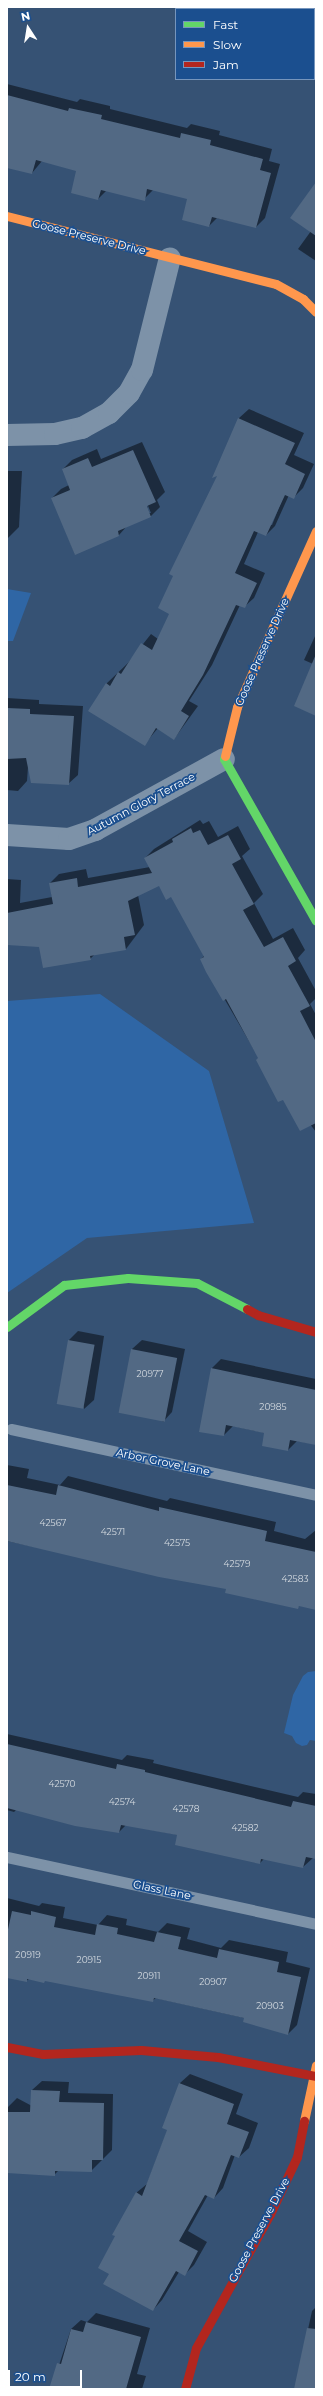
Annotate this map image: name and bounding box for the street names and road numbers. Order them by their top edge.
street label: Goose Preserve Drive [31,217,147,257]
street label: Goose Preserve Drive [232,596,292,708]
street label: Autumn Glory Terrace [85,770,197,838]
street label: Arbor Grove Lane [115,1446,211,1478]
street label: Glass Lane [132,1877,192,1903]
street label: Goose Preserve Drive [226,2175,292,2285]

